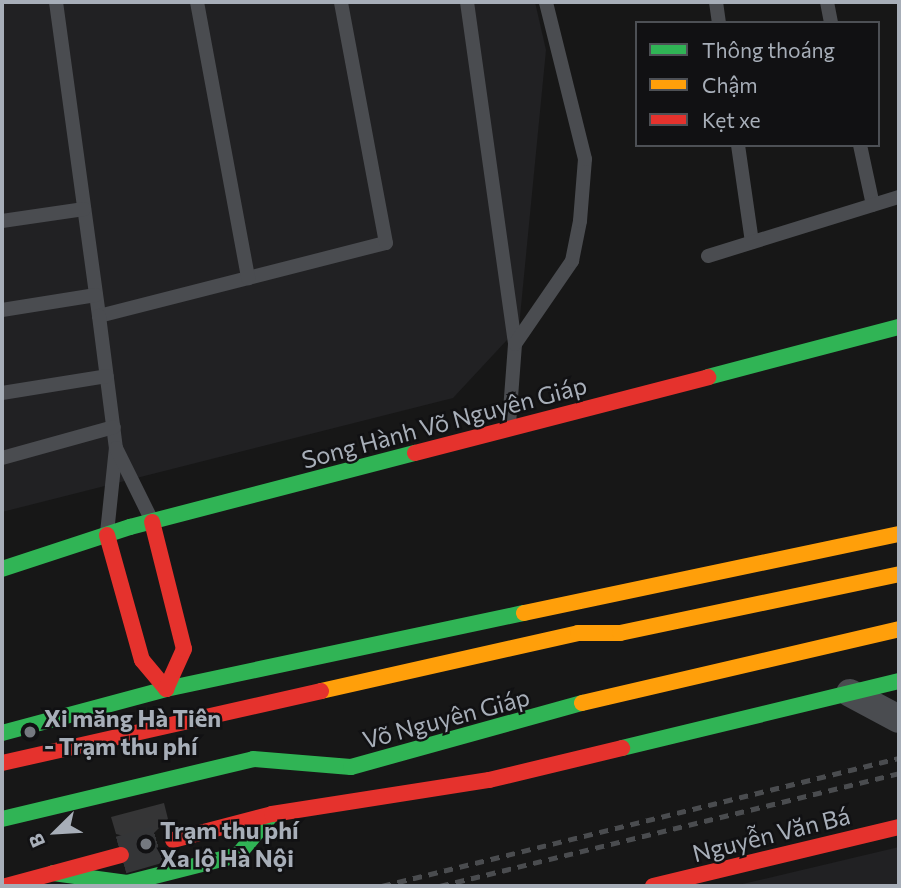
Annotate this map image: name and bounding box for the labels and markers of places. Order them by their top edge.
place label: Xi măng Hà Tiên - Trạm thu phí [44,704,221,760]
marker: Xi măng Hà Tiên - Trạm thu phí [22,724,38,740]
place label: Trạm thu phí Xa lộ Hà Nội [160,816,299,872]
marker: Trạm thu phí Xa lộ Hà Nội [138,836,154,852]

